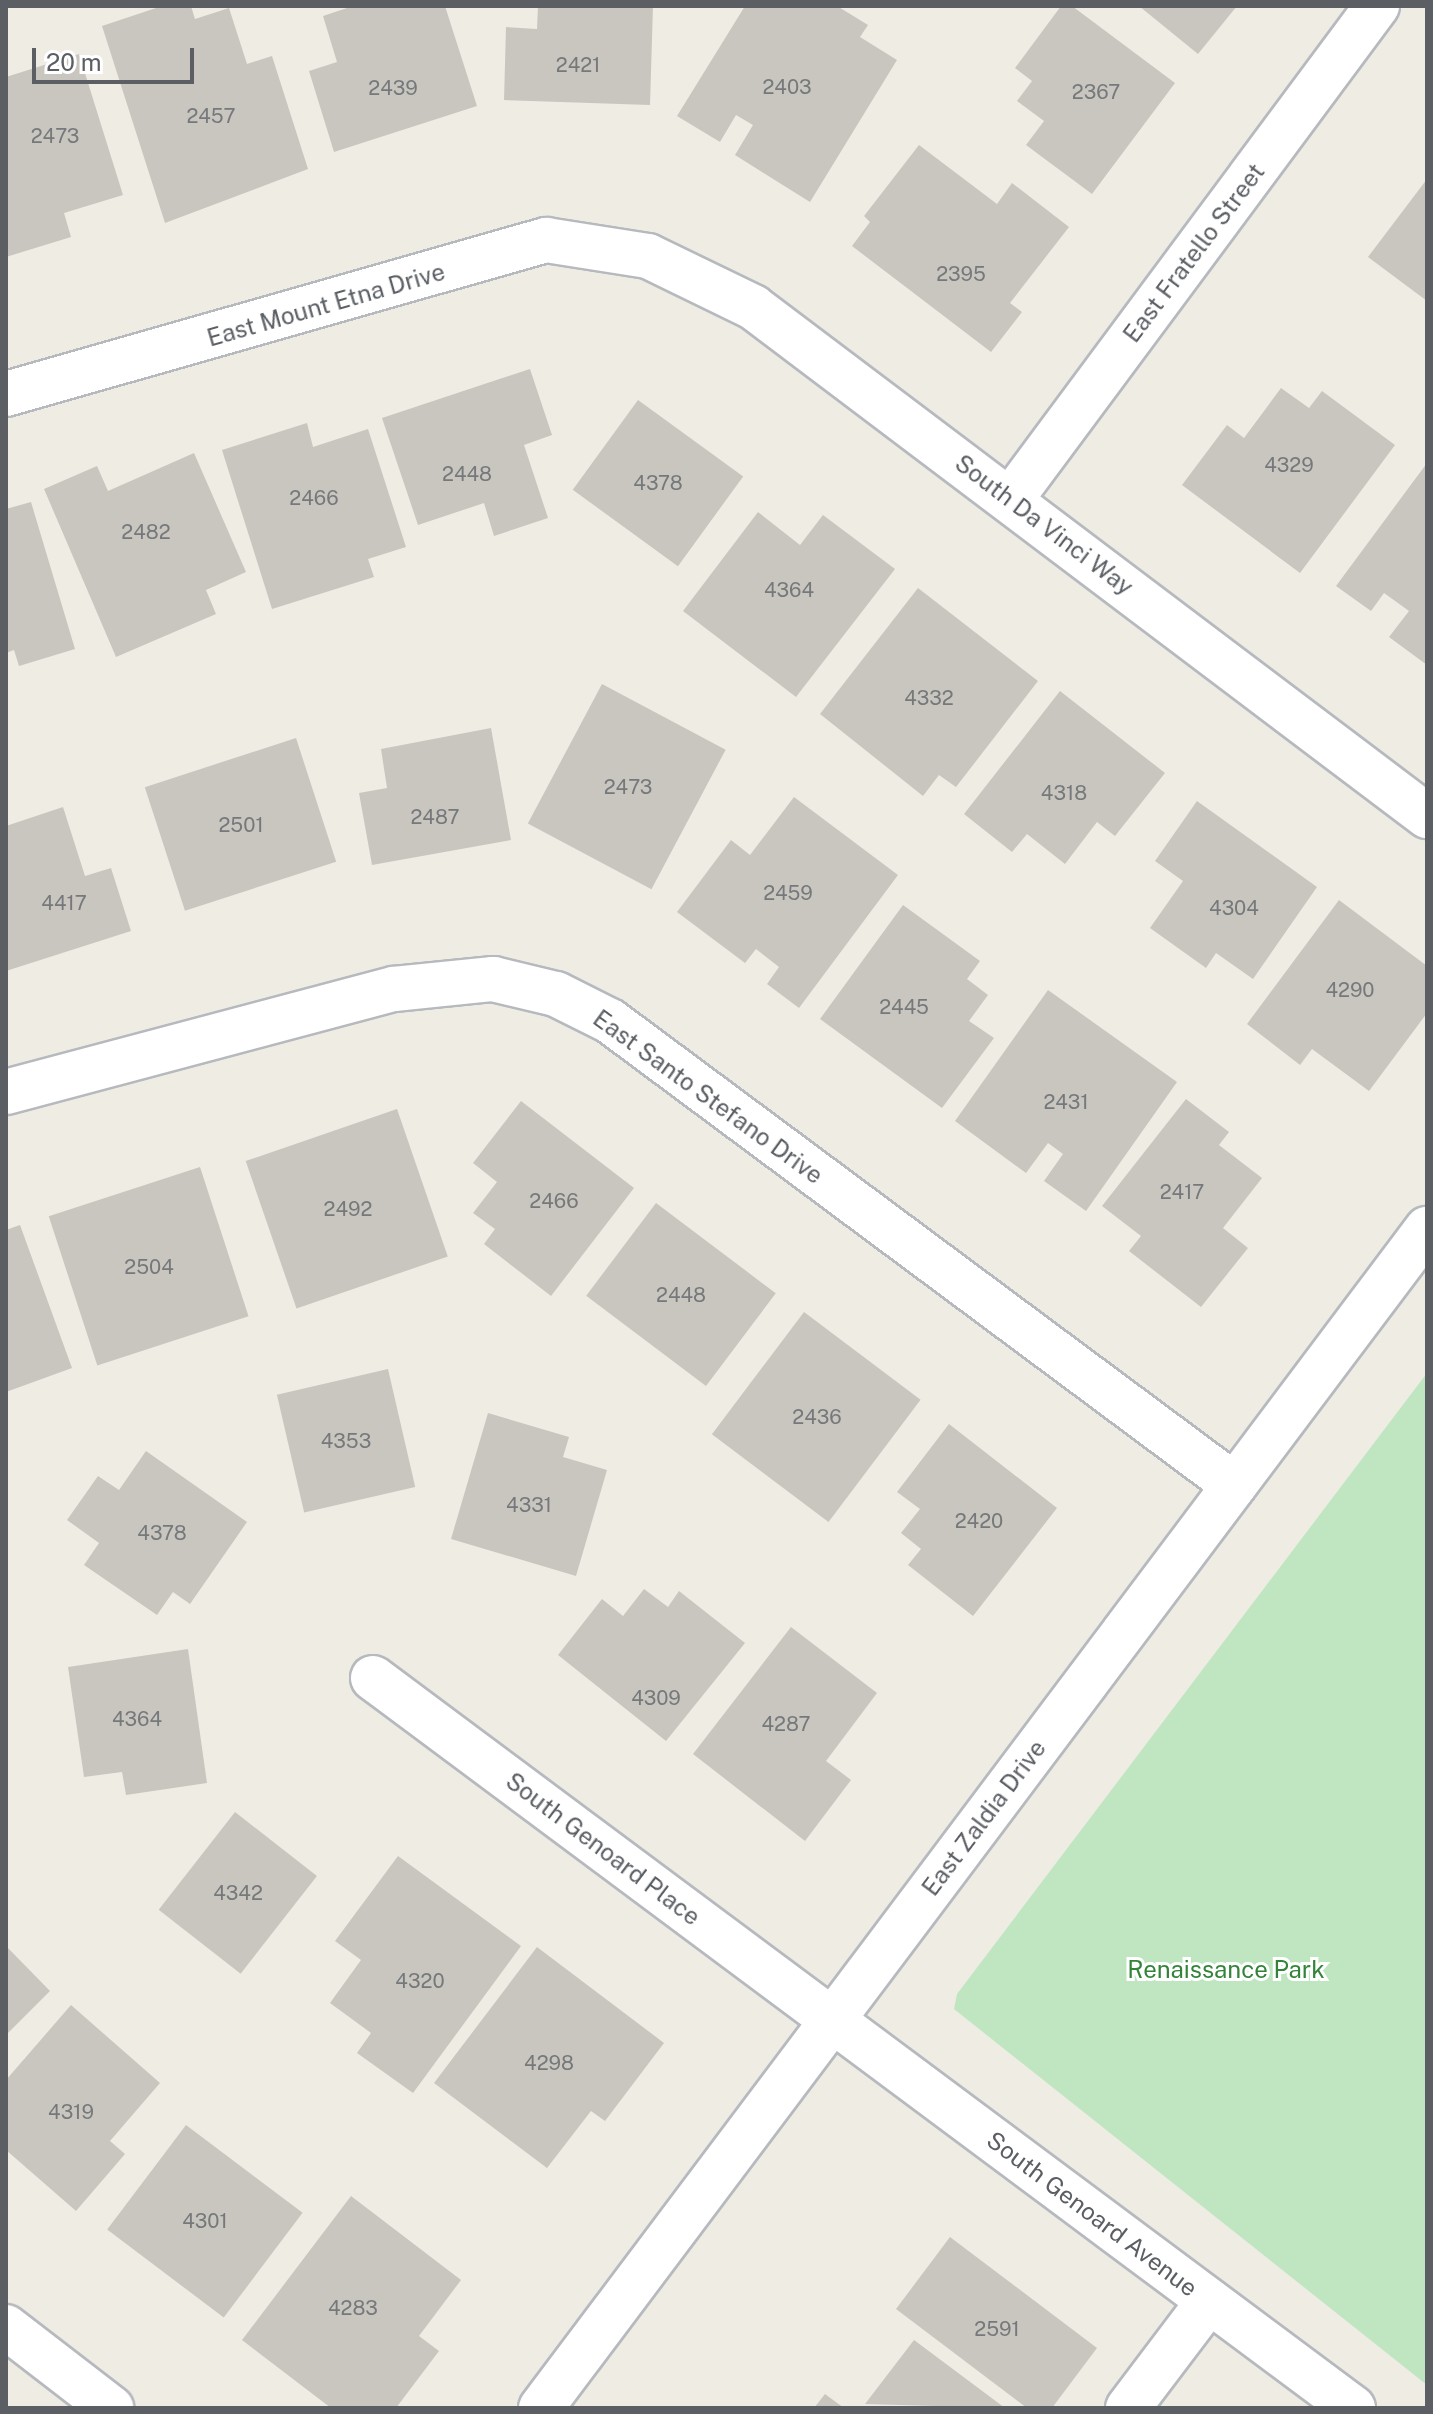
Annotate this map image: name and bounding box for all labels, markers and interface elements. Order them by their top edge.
scale bar [36,32,198,82]
text: 20 m [46,48,102,76]
house number: 2421 [556,53,600,77]
house number: 2403 [762,75,812,99]
house number: 2439 [368,76,418,100]
house number: 2367 [1072,80,1120,104]
house number: 2457 [186,104,236,128]
house number: 2473 [31,124,79,148]
street label: East Fratello Street [1117,158,1271,348]
street label: East Mount Etna Drive [204,257,448,353]
house number: 2395 [936,262,986,286]
street label: South Da Vinci Way [949,448,1139,602]
house number: 4329 [1264,453,1314,477]
house number: 2448 [442,462,492,486]
house number: 4378 [633,471,683,495]
house number: 2466 [289,486,339,510]
house number: 2482 [121,520,171,544]
house number: 4364 [764,578,814,602]
house number: 4332 [904,686,954,710]
house number: 2473 [604,775,652,799]
house number: 4318 [1041,781,1087,805]
house number: 2487 [410,805,460,829]
house number: 2501 [218,813,264,837]
house number: 2459 [763,881,813,905]
house number: 4417 [41,891,87,915]
house number: 4304 [1209,896,1259,920]
house number: 4290 [1325,978,1375,1002]
house number: 2445 [879,995,929,1019]
street label: East Santo Stefano Drive [587,1004,829,1190]
house number: 2431 [1043,1090,1089,1114]
house number: 2417 [1160,1180,1204,1204]
house number: 2466 [529,1189,579,1213]
house number: 2492 [324,1197,372,1221]
house number: 2504 [124,1255,174,1279]
house number: 2448 [656,1283,706,1307]
house number: 2436 [792,1405,842,1429]
house number: 4353 [321,1429,371,1453]
house number: 4331 [506,1493,552,1517]
house number: 2420 [955,1509,1003,1533]
house number: 4378 [137,1521,187,1545]
house number: 4309 [631,1686,681,1710]
house number: 4364 [112,1707,162,1731]
house number: 4287 [761,1712,811,1736]
street label: East Zaldia Drive [916,1735,1052,1901]
street label: South Genoard Place [500,1767,706,1931]
house number: 4342 [213,1881,263,1905]
park label: Renaissance Park [1127,1956,1325,1984]
house number: 4320 [395,1969,445,1993]
house number: 4298 [524,2051,574,2075]
house number: 4319 [48,2100,94,2124]
street label: South Genoard Avenue [981,2125,1203,2303]
house number: 4301 [182,2209,228,2233]
house number: 4283 [328,2296,378,2320]
house number: 2591 [974,2317,1020,2341]

